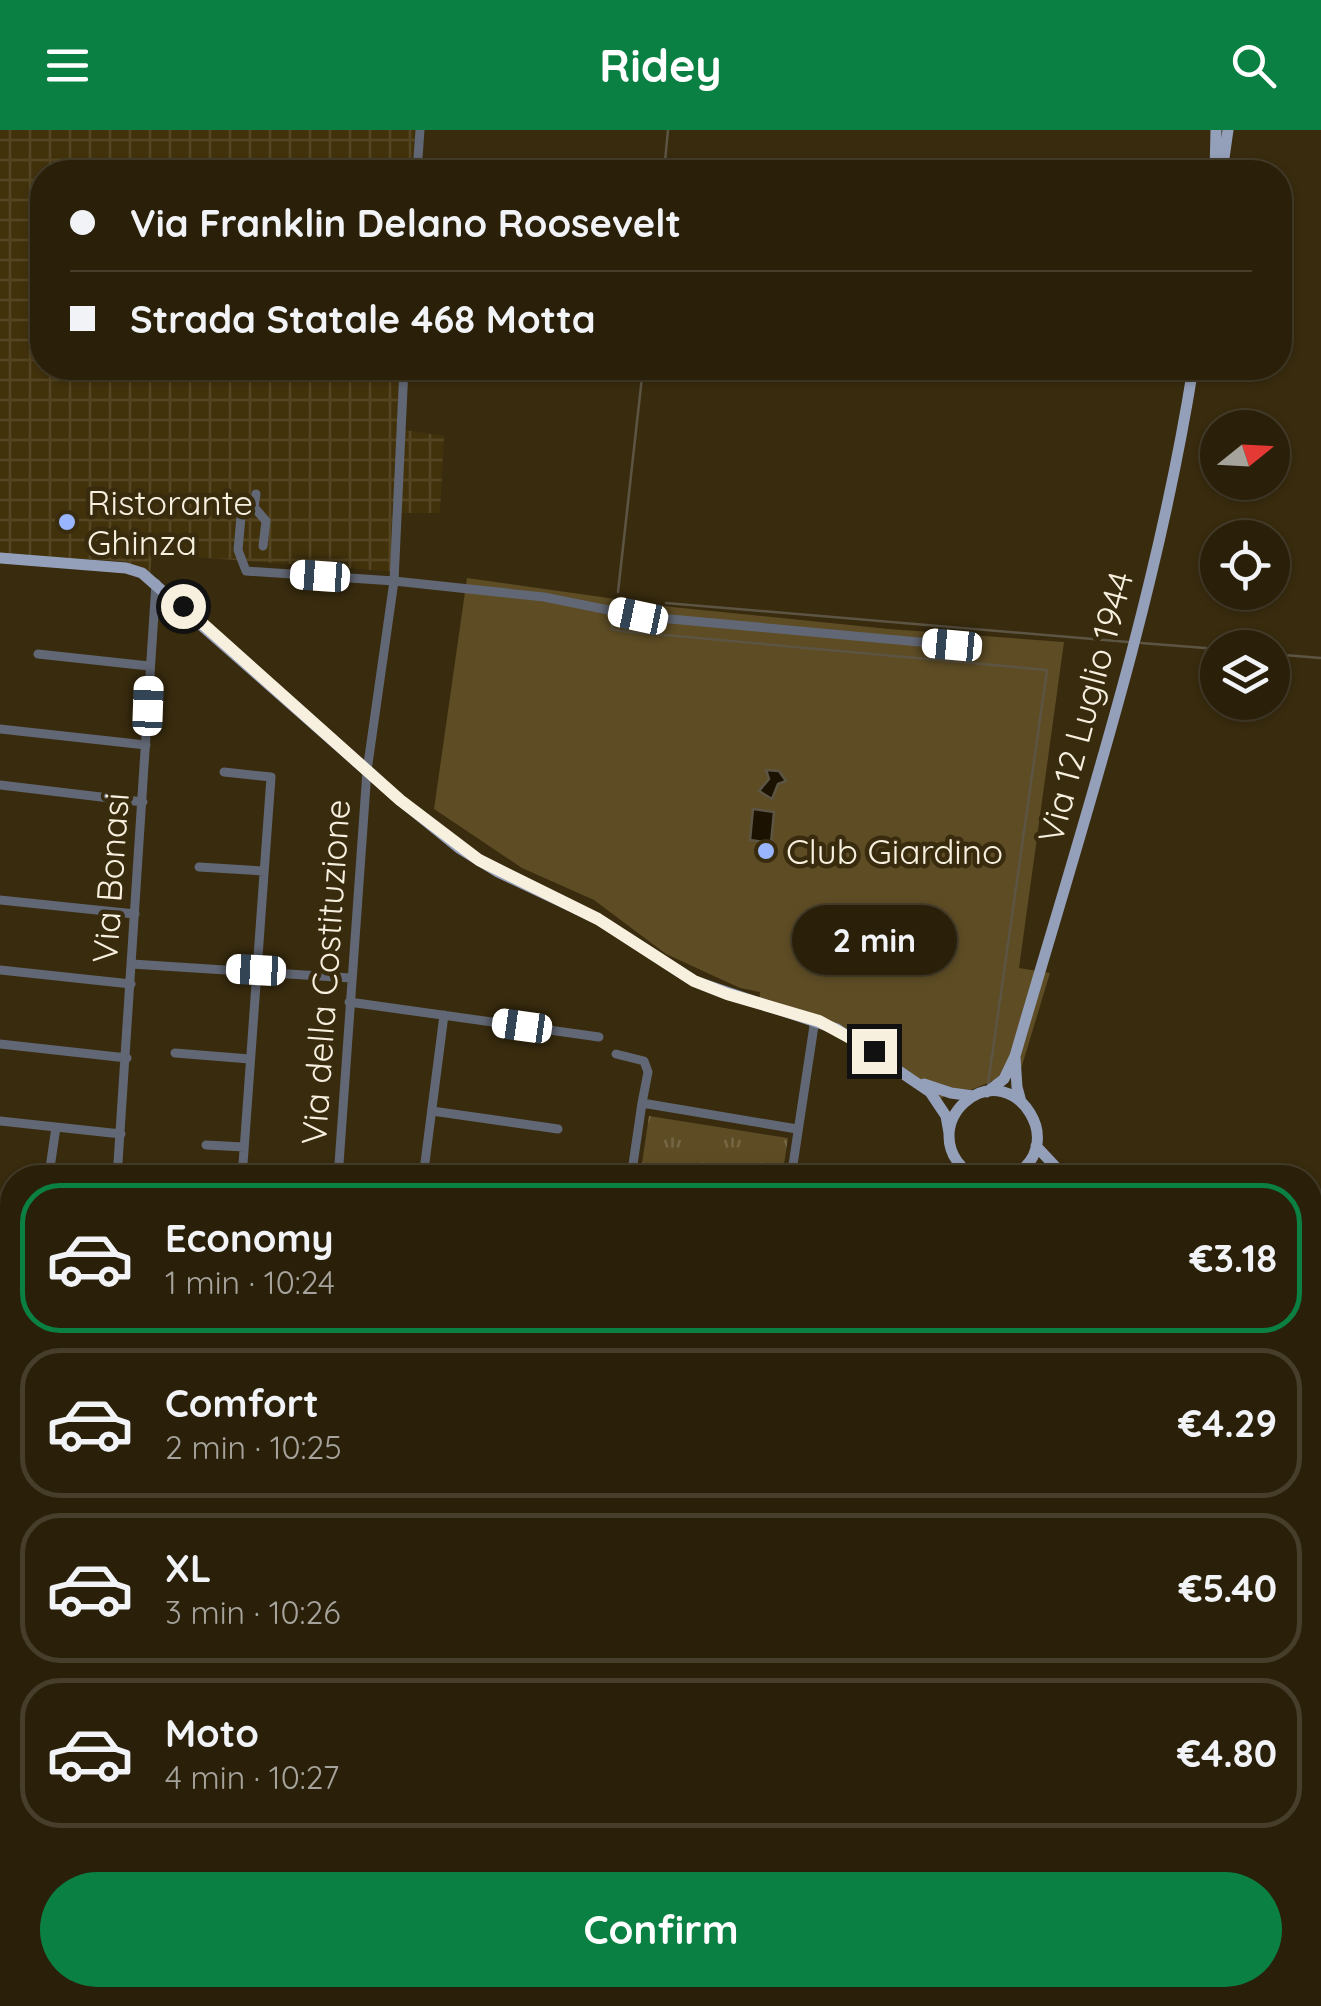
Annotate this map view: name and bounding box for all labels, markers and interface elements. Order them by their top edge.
text: Ridey [599,37,722,93]
icon: menu [40,38,95,93]
icon: search [1226,38,1281,93]
text: Via Franklin Delano Roosevelt [130,199,681,247]
text: Strada Statale 468 Motta [130,295,596,343]
north arrow [1200,410,1290,500]
map controls [1200,410,1290,720]
place label: Ristorante Ghinza [87,480,253,564]
marker: Ristorante Ghinza [56,511,78,533]
button: locate [1200,520,1290,610]
car [289,559,351,593]
street label: Via 12 Luglio 1944 [1028,567,1142,847]
route start [161,584,206,629]
car [606,595,670,637]
car [921,627,983,663]
button: layers [1200,630,1290,720]
car [132,675,164,737]
street label: Via Bonasi [82,791,138,965]
street label: Via della Costituzione [291,798,359,1146]
place label: Club Giardino [786,829,1003,873]
marker: Club Giardino [755,840,777,862]
callout: 2 min [792,906,956,976]
text: 2 min [833,920,916,960]
car [225,953,287,987]
car [490,1007,554,1045]
route end [852,1029,897,1074]
icon: car [45,1213,135,1303]
text: Economy [165,1214,334,1262]
text: €3.18 [1190,1234,1277,1282]
text: 1 min · 10:24 [165,1262,335,1302]
icon: car [45,1378,135,1468]
text: Comfort [165,1379,319,1427]
text: €4.29 [1178,1399,1277,1447]
text: 2 min · 10:25 [165,1427,342,1467]
icon: car [45,1543,135,1633]
text: XL [165,1544,211,1592]
text: €5.40 [1179,1564,1277,1612]
text: 3 min · 10:26 [165,1592,341,1632]
icon: car [45,1708,135,1798]
text: Moto [165,1709,259,1757]
text: €4.80 [1177,1729,1277,1777]
text: 4 min · 10:27 [165,1757,339,1797]
button: Confirm [40,1872,1282,1987]

